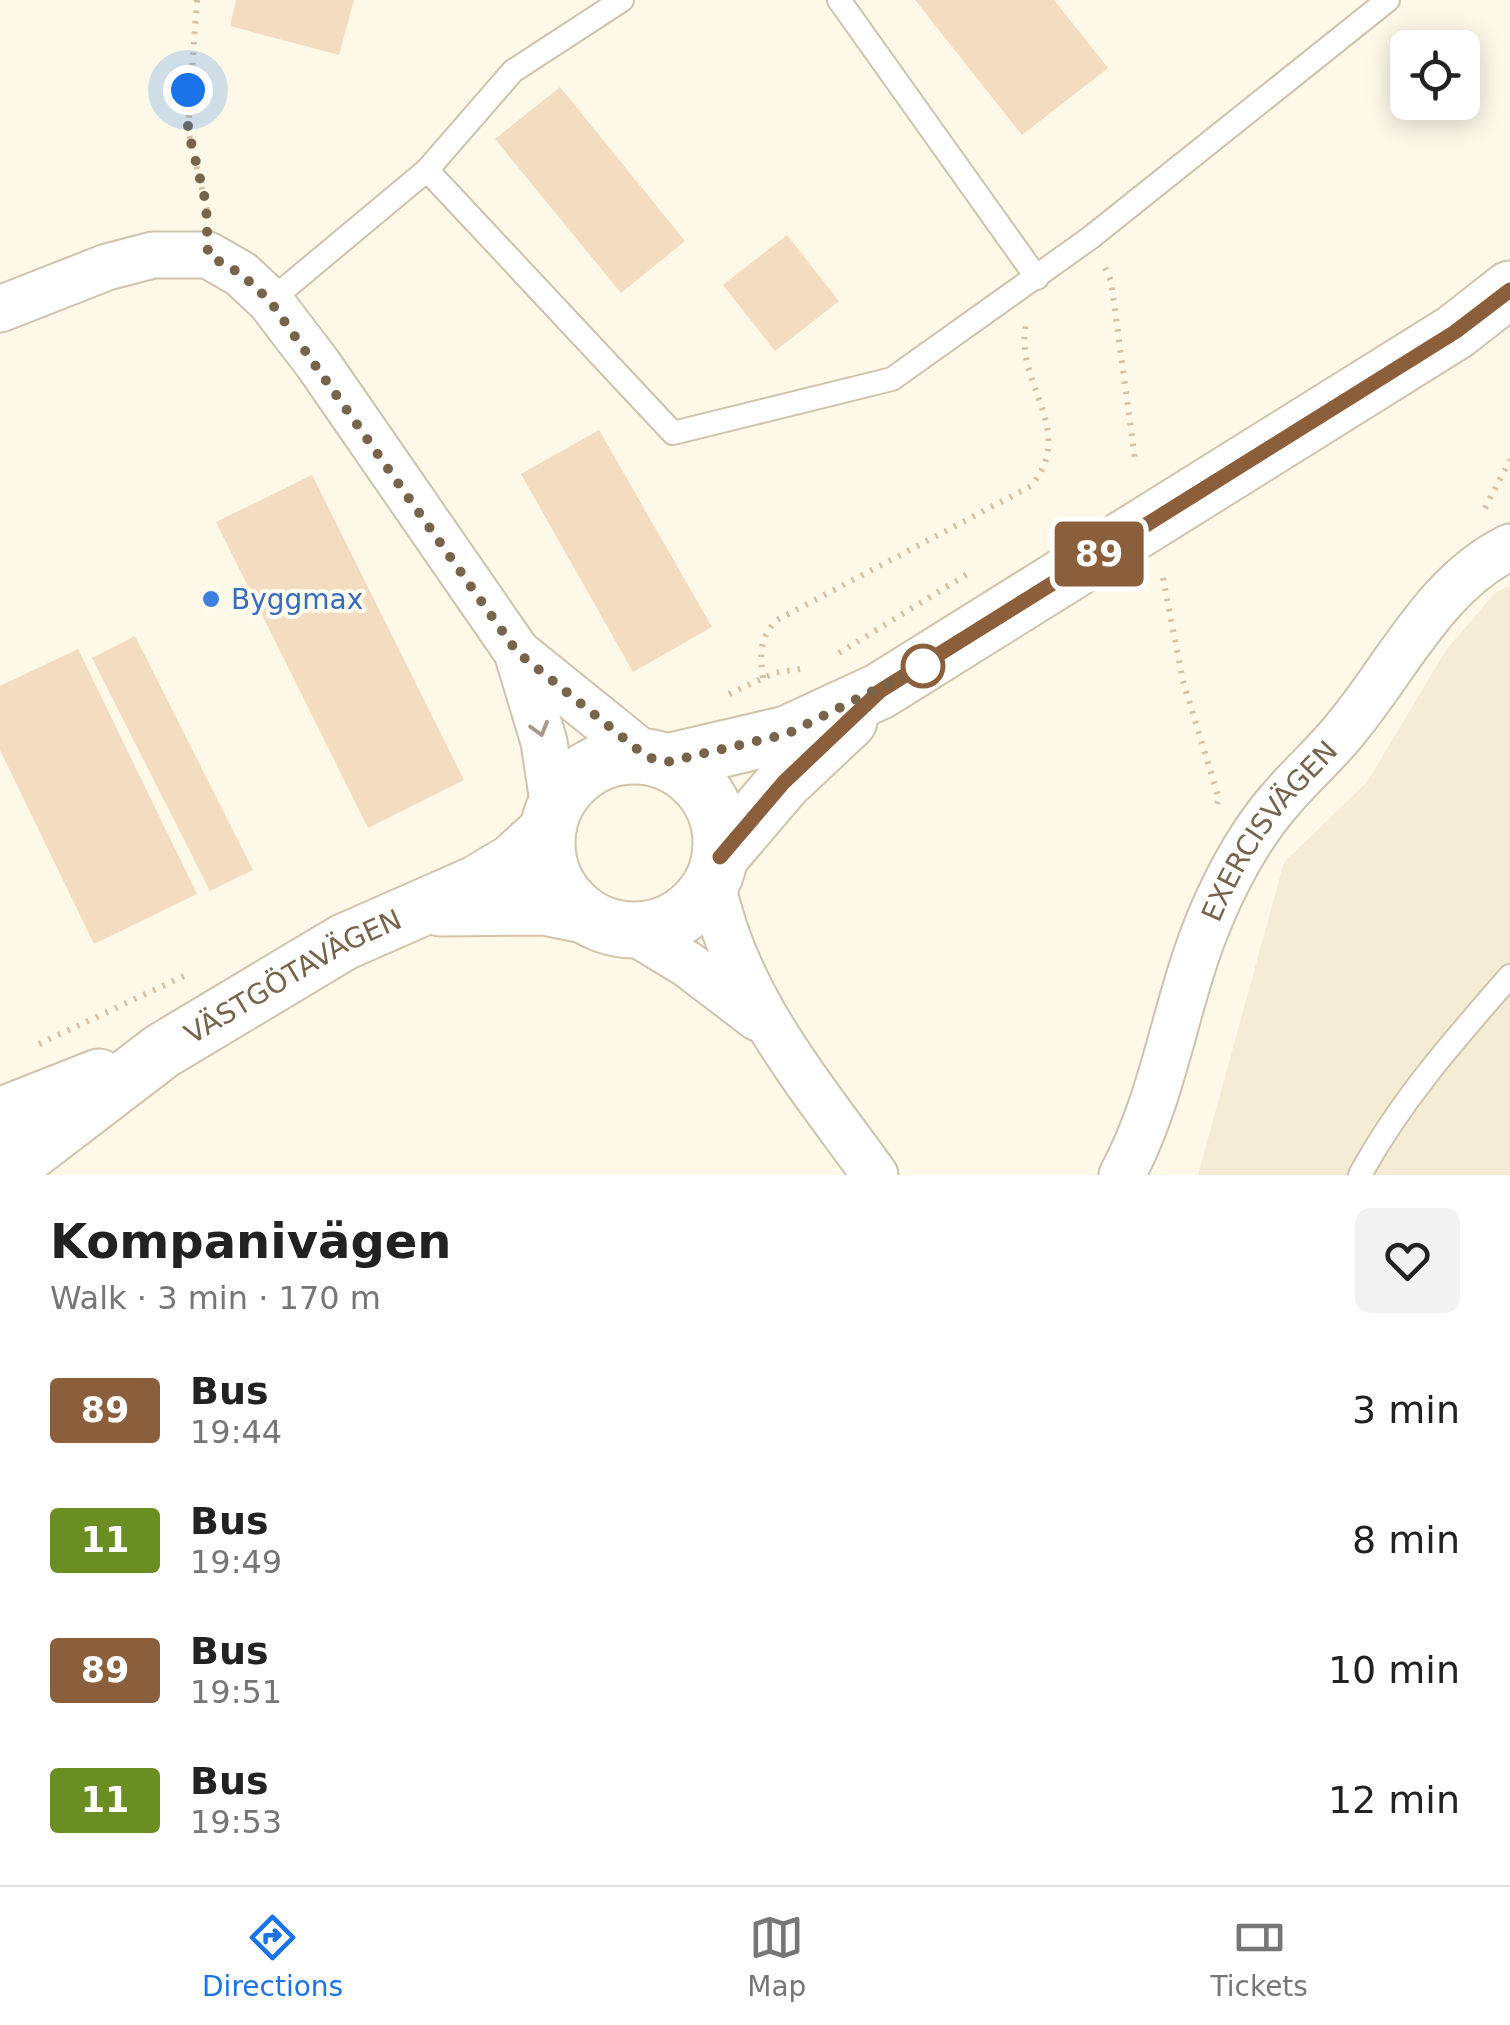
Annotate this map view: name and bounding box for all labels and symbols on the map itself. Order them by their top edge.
your location [163,65,213,115]
line badge: 89 [1054,522,1144,586]
place label: Byggmax [231,583,363,616]
marker: Byggmax [200,588,222,610]
unlabelled marker [902,645,944,687]
one-way arrow [528,720,549,737]
street label: EXERCISVÄGEN [1195,734,1344,926]
street label: VÄSTGÖTAVÄGEN [179,903,406,1051]

